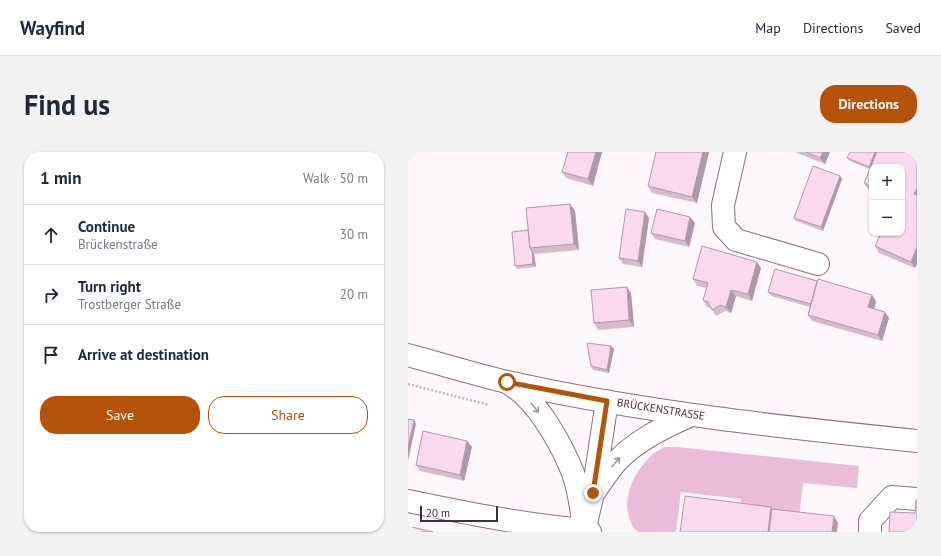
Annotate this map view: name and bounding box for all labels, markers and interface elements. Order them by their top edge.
text: Wayfind [20,16,85,40]
text: Map [755,19,781,37]
text: Directions [803,19,863,37]
text: Saved [885,19,921,37]
button: Directions [820,85,917,123]
text: Find us [24,86,110,123]
map controls [869,164,905,236]
button: + [869,164,905,200]
text: 1 min [40,167,81,189]
text: Walk · 50 m [303,170,368,187]
button: − [869,200,905,236]
text: Continue [78,217,135,236]
icon: ahead [40,224,62,246]
text: 30 m [340,226,368,243]
text: Brückenstraße [78,236,158,253]
text: Turn right [78,277,141,296]
icon: right [40,284,62,306]
text: 20 m [340,286,368,303]
text: Trostberger Straße [78,296,181,313]
icon: arrive [40,344,62,366]
text: Arrive at destination [78,345,209,364]
route start [498,373,516,391]
street label: BRÜCKENSTRASSE [616,395,706,423]
button: Save [40,396,200,434]
button: Share [208,396,368,434]
one-way arrow [531,403,540,413]
one-way arrow [612,457,621,468]
route end [584,484,602,502]
scale bar [420,504,498,523]
text: 20 m [426,506,450,520]

